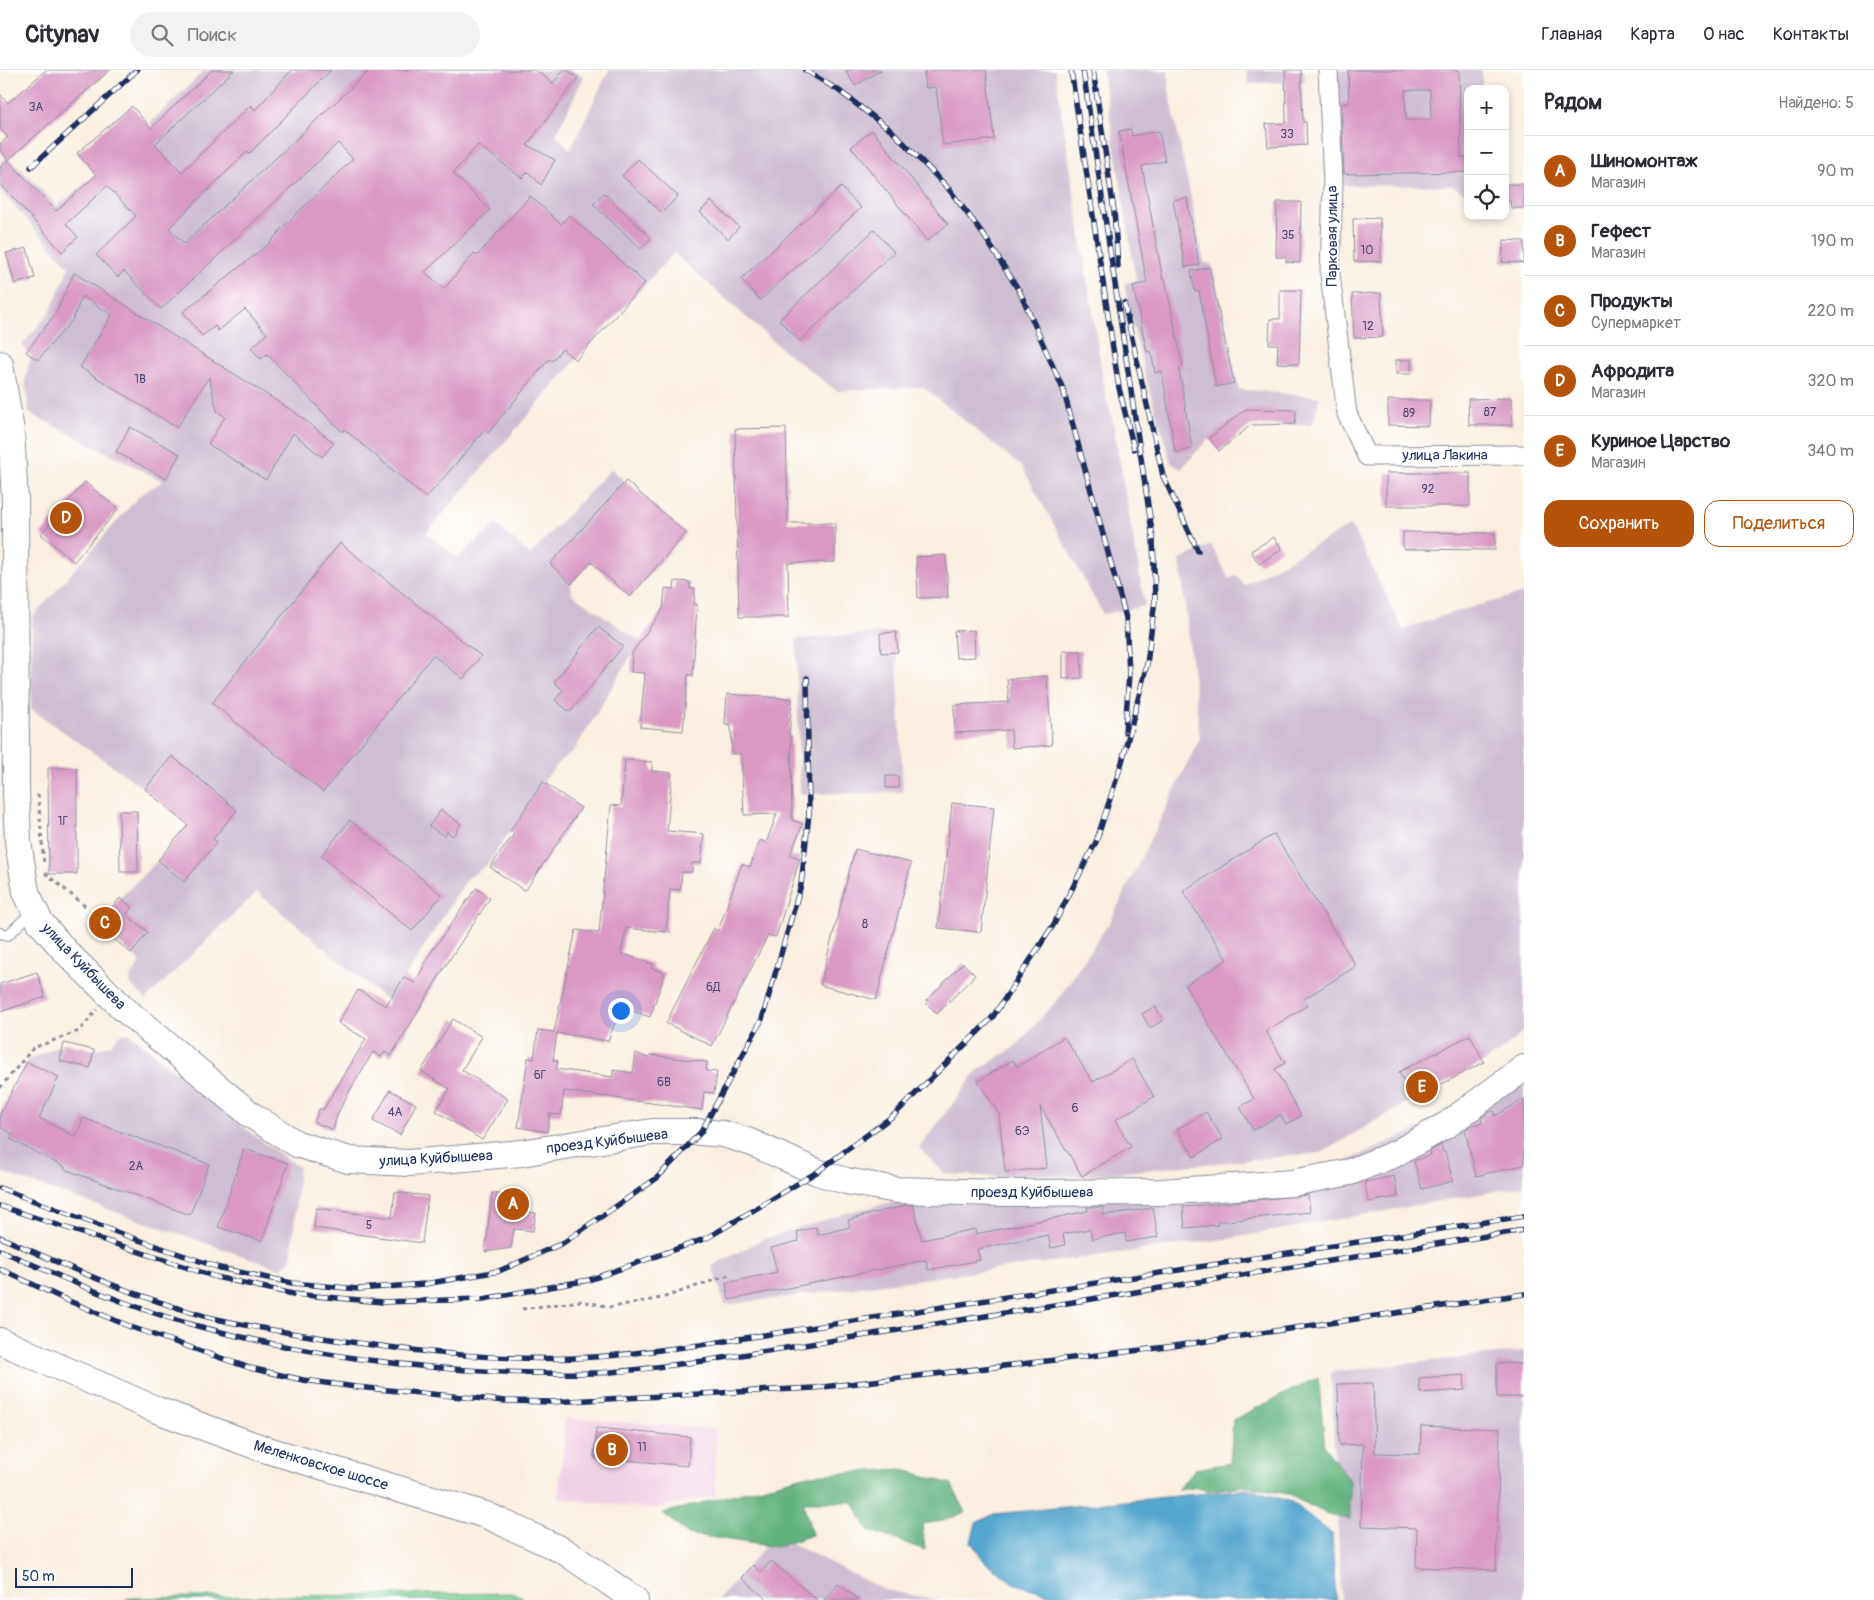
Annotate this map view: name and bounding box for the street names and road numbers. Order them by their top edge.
street label: Парковая улица [1323,186,1342,286]
street label: улица Лакина [1401,446,1488,465]
street label: улица Куйбышева [37,918,130,1014]
street label: проезд Куйбышева [545,1125,669,1158]
street label: улица Куйбышева [378,1146,493,1171]
street label: проезд Куйбышева [971,1183,1093,1202]
street label: Меленковское шоссе [251,1436,391,1495]

